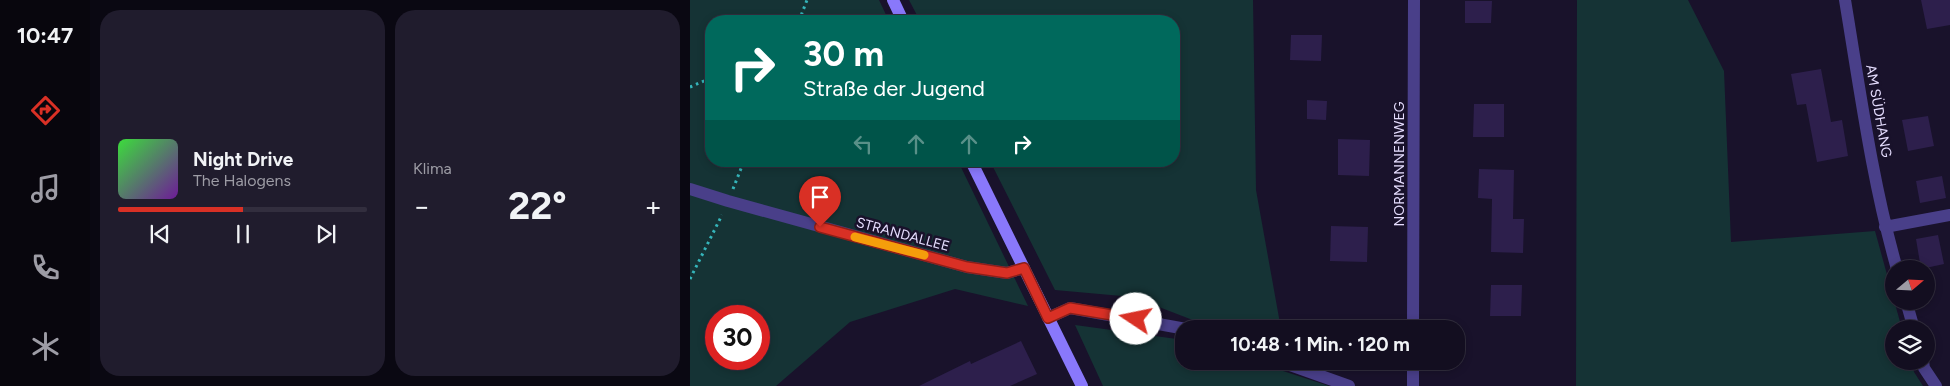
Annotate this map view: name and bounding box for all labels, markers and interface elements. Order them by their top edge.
text: 10:47 [17,22,73,49]
text: 30 m [803,33,884,75]
icon: right [720,35,785,100]
street label: AM SÜDHANG [1862,63,1895,159]
text: Straße der Jugend [803,75,985,102]
icon: directions [28,93,63,128]
street label: NORMANNENWEG [1391,101,1408,226]
icon: left [849,130,877,158]
icon: ahead [902,130,930,158]
icon: ahead [955,130,983,158]
icon: right [1008,130,1036,158]
text: Night Drive [193,148,293,171]
text: Klima [413,159,452,178]
icon: music [28,171,63,206]
text: The Halogens [193,171,291,190]
pin [799,176,841,227]
text: 22° [508,183,567,229]
icon: arrive [806,183,834,211]
text: − [413,189,430,223]
text: + [645,189,662,223]
street label: STRANDALLEE [854,214,951,255]
icon: previous [146,220,174,248]
icon: pause [229,220,257,248]
icon: next [312,220,340,248]
icon: phone [28,250,63,285]
north arrow [1885,260,1935,310]
map controls [1885,260,1935,370]
position arrow [1109,292,1161,344]
speed limit sign: 30 [705,305,770,370]
button: layers [1885,320,1935,370]
icon: climate [28,329,63,364]
text: 10:48 · 1 Min. · 120 m [1230,333,1410,356]

